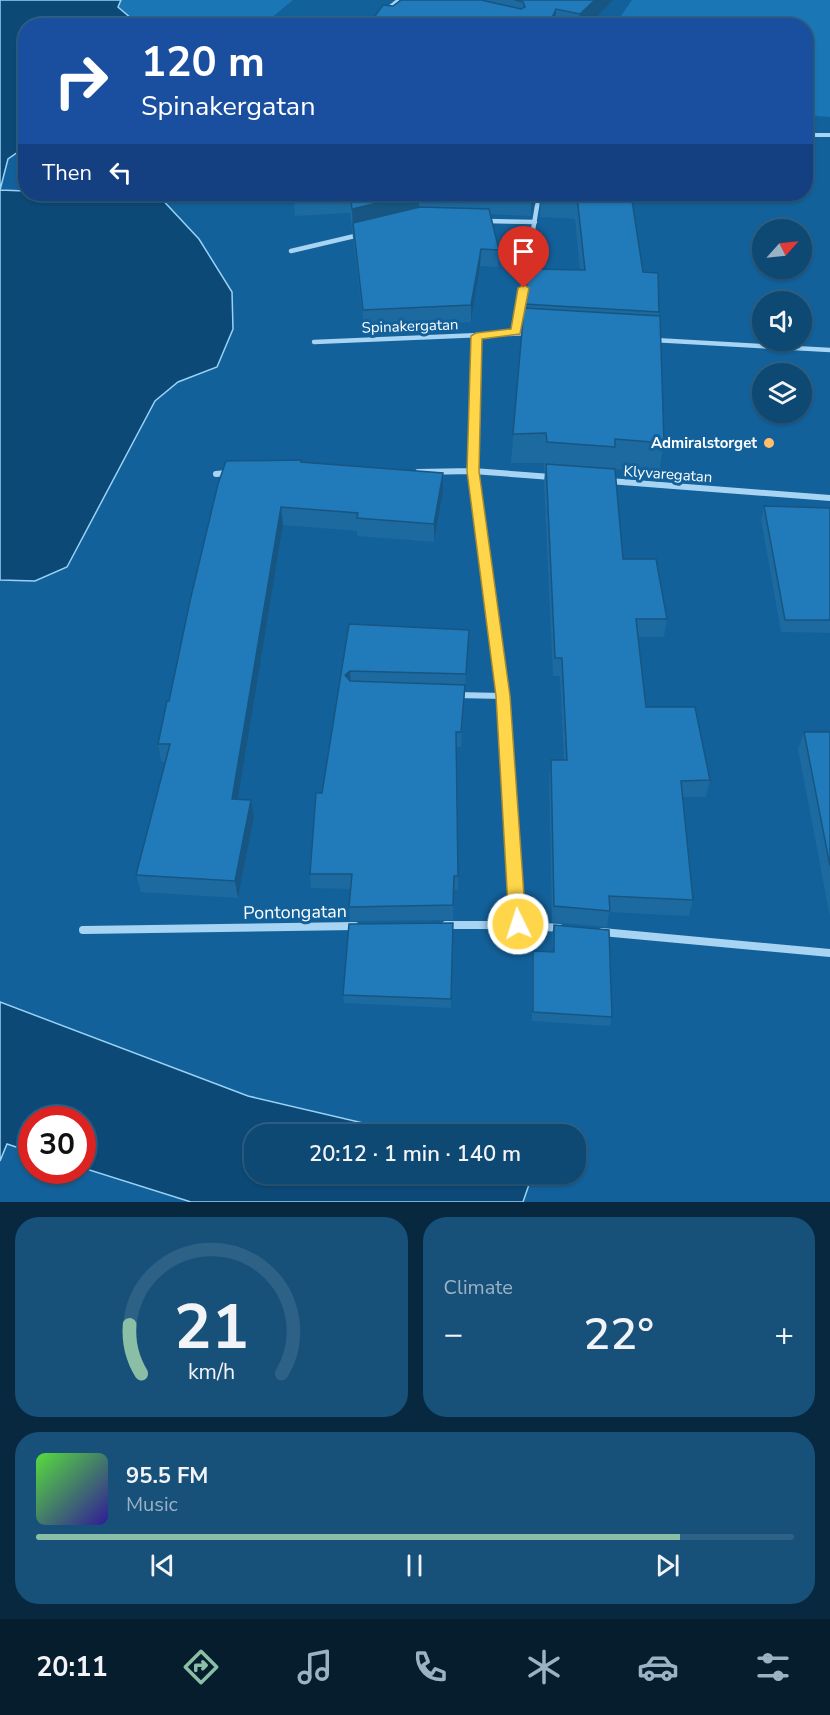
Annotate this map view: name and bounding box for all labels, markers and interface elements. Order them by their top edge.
text: 120 m [141,34,265,91]
icon: right [42,42,120,120]
text: Spinakergatan [141,88,316,125]
icon: left [104,156,137,189]
text: Then [42,158,92,188]
north arrow [752,219,812,279]
map controls [752,219,812,423]
pin [498,226,549,288]
icon: arrive [507,235,540,268]
button: sound [752,291,812,351]
street label: Spinakergatan [361,314,459,338]
button: layers [752,363,812,423]
place label: Admiralstorget [651,433,757,453]
marker: Admiralstorget [762,436,776,450]
street label: Klyvaregatan [623,461,713,487]
position arrow [486,892,550,956]
street label: Pontongatan [243,899,347,925]
speed limit sign: 30 [18,1106,96,1184]
text: 20:12 · 1 min · 140 m [309,1139,521,1169]
text: Climate [444,1274,513,1301]
text: 21 [174,1285,249,1370]
text: 22° [583,1304,654,1365]
text: − [444,1312,463,1357]
text: + [774,1312,794,1357]
text: km/h [188,1357,235,1387]
text: 95.5 FM [126,1461,208,1491]
text: Music [126,1491,178,1518]
icon: previous [146,1549,179,1582]
icon: pause [398,1549,431,1582]
icon: next [651,1549,684,1582]
icon: directions [180,1646,222,1688]
icon: music [294,1646,336,1688]
icon: phone [409,1646,451,1688]
icon: climate [523,1646,565,1688]
icon: car [637,1646,679,1688]
icon: filters [752,1646,794,1688]
text: 20:11 [36,1649,108,1686]

